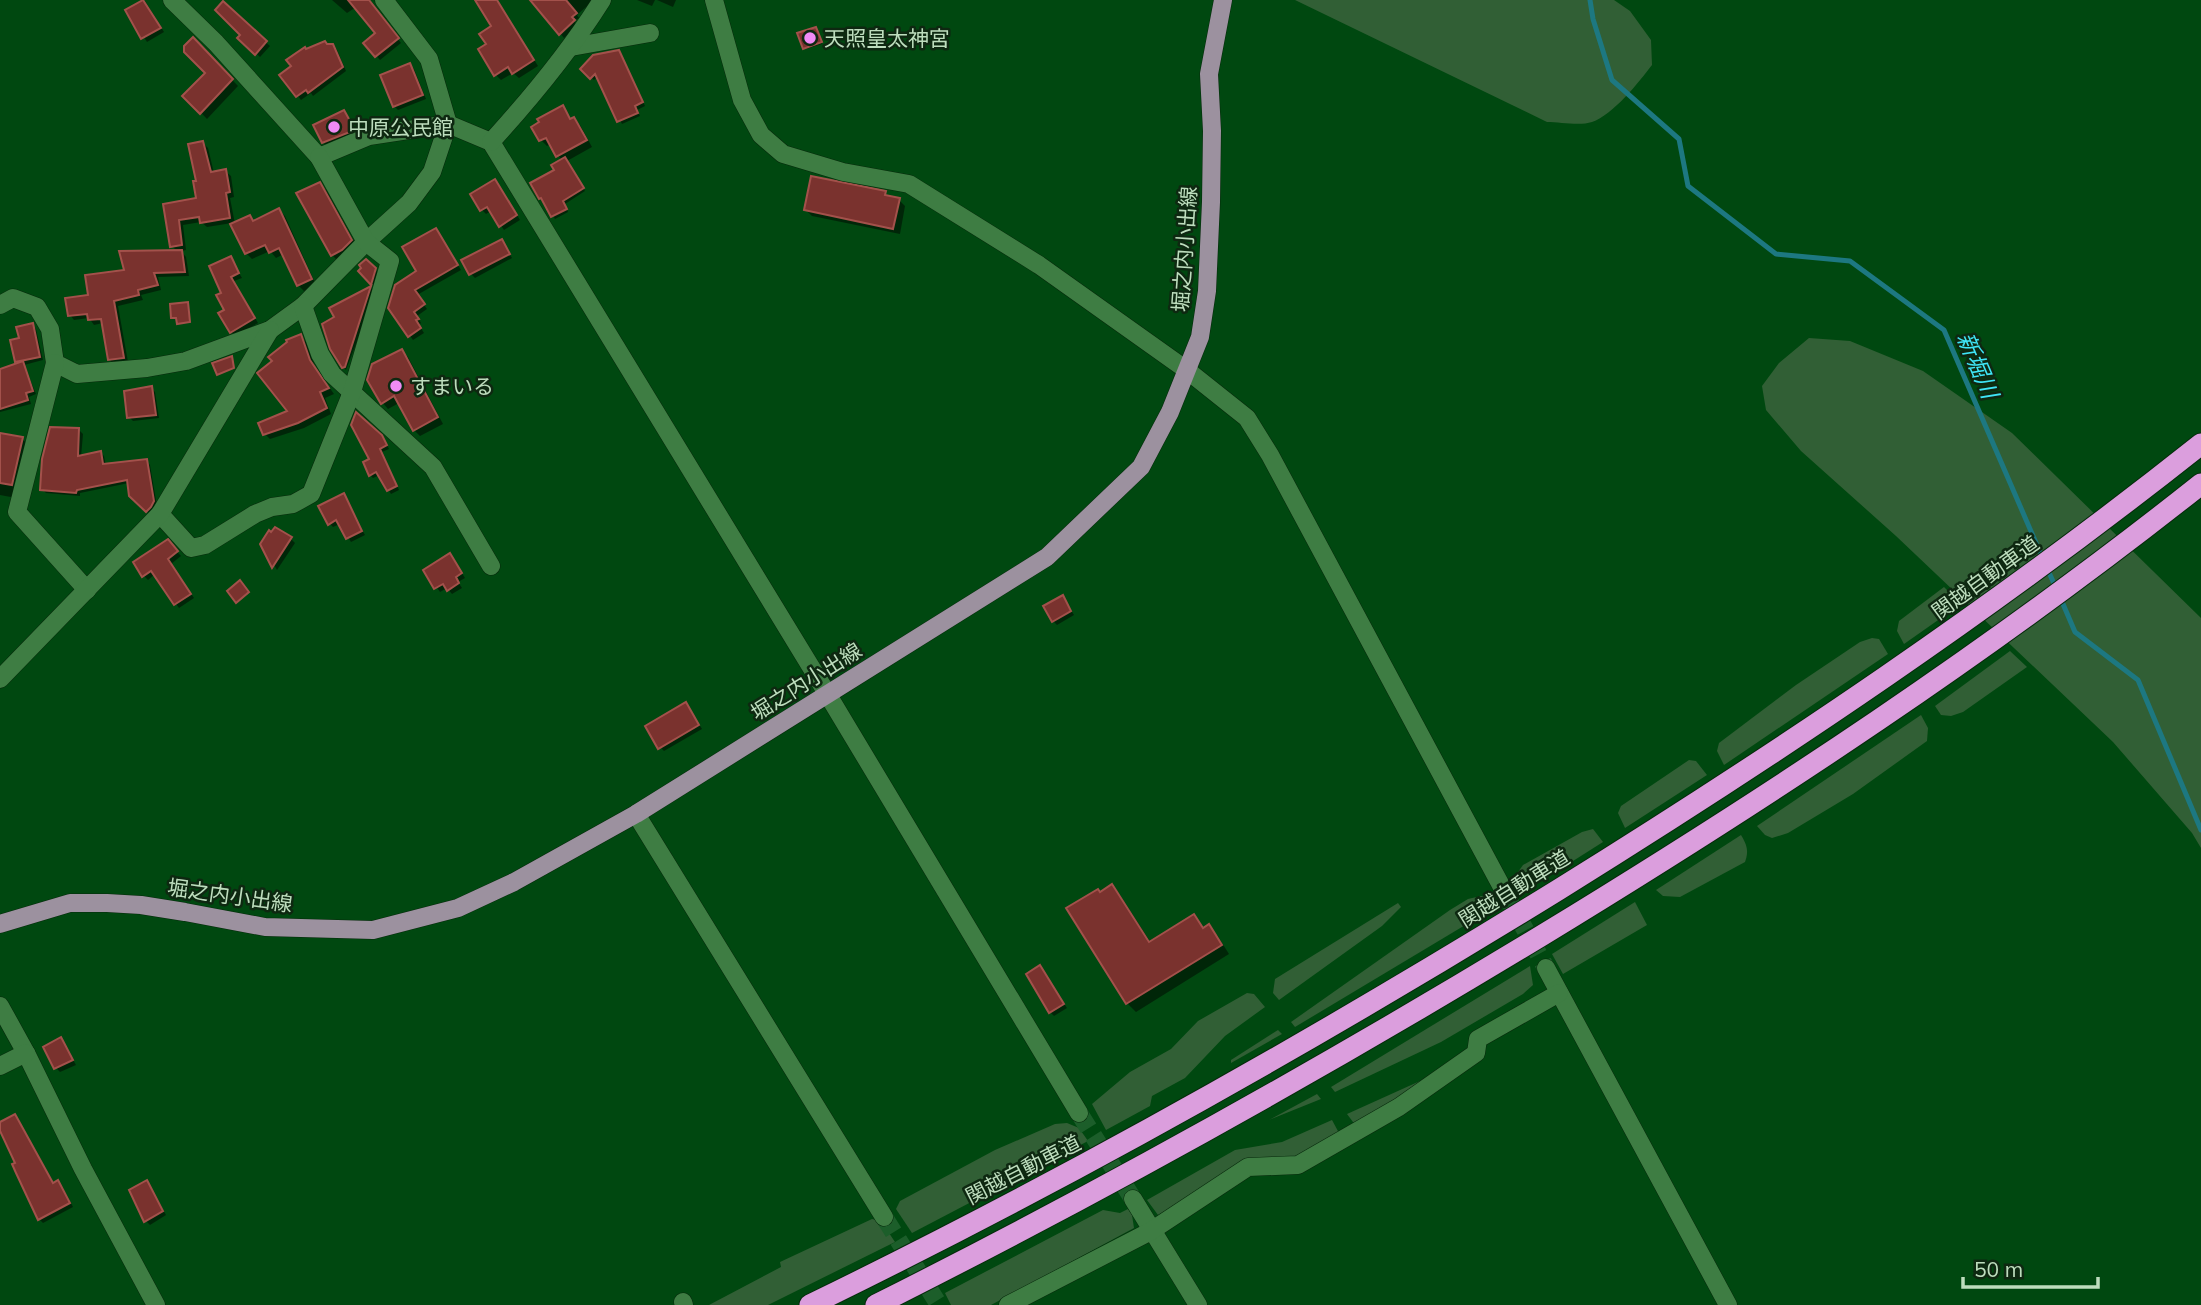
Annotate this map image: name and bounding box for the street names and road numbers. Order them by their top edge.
street label: 堀之内小出線 [1167,185,1201,313]
street label: 関越自動車道 [1926,529,2044,625]
street label: 堀之内小出線 [746,637,866,725]
street label: 関越自動車道 [1454,844,1574,932]
street label: 堀之内小出線 [166,873,294,917]
street label: 関越自動車道 [961,1129,1085,1209]

